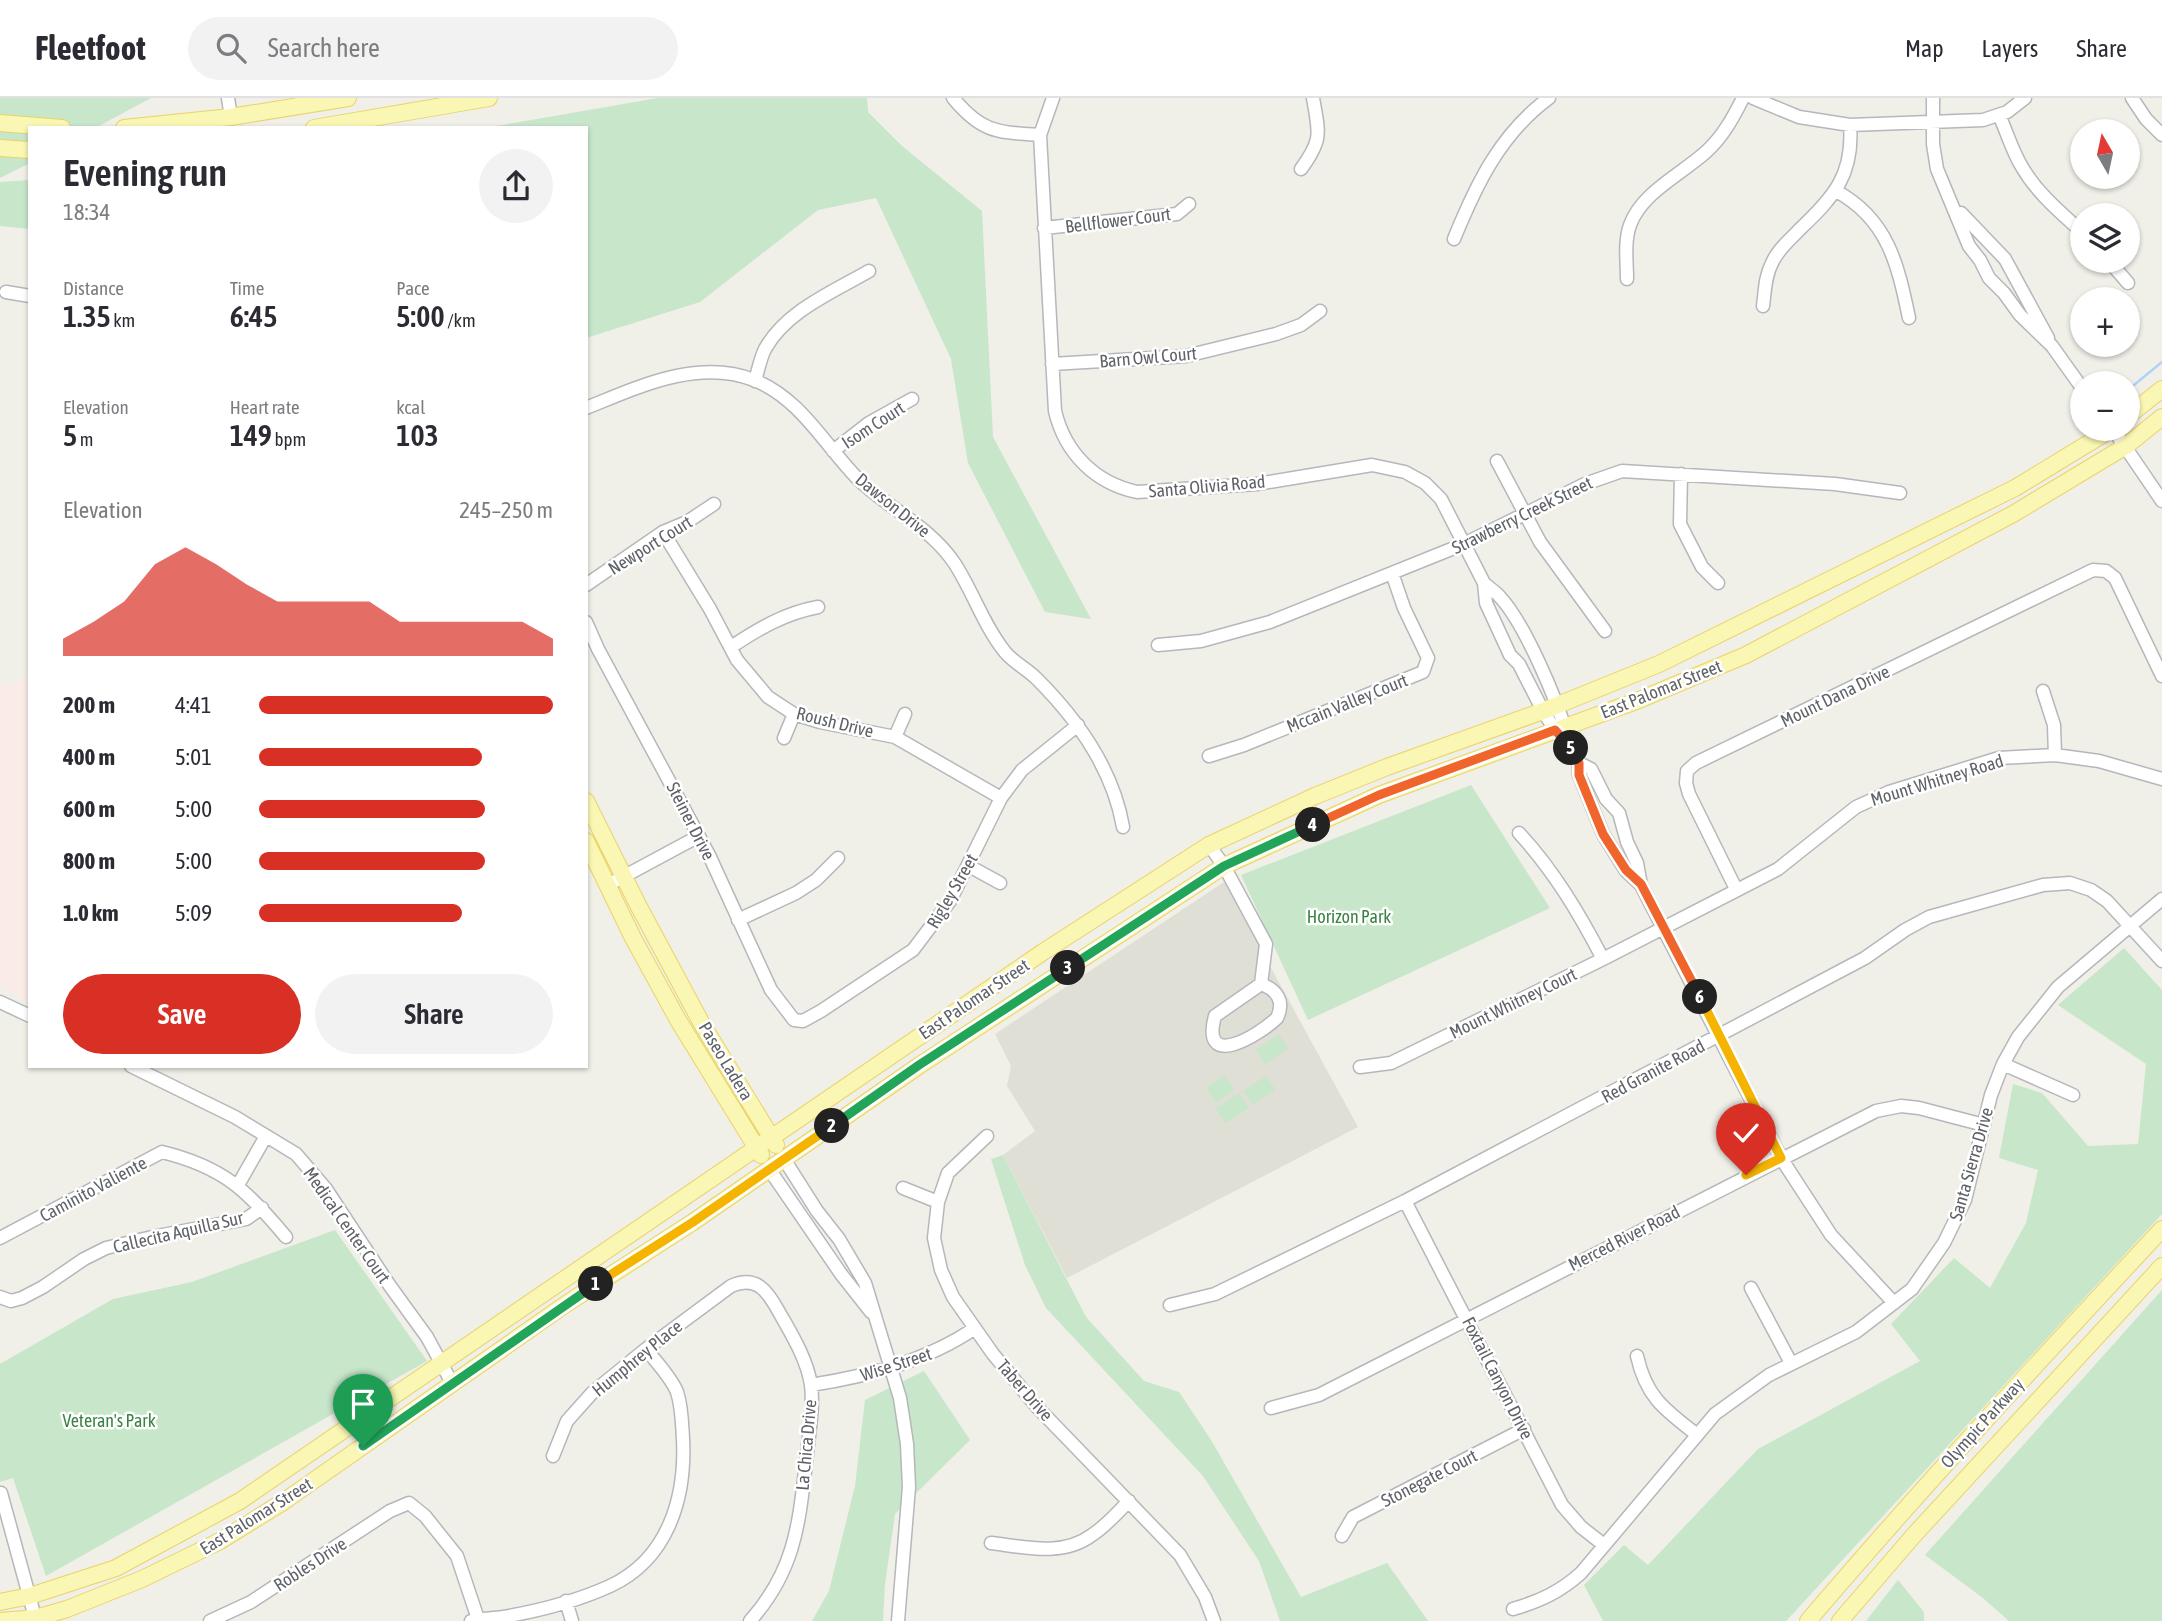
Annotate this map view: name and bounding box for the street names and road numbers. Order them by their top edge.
street label: Bellflower Court [1064,203,1172,237]
street label: Barn Owl Court [1099,342,1197,372]
street label: Isom Court [838,397,908,453]
street label: Dawson Drive [851,468,935,542]
street label: Santa Olivia Road [1148,470,1266,502]
street label: Strawberry Creek Street [1448,472,1596,558]
street label: Newport Court [604,511,696,579]
street label: East Palomar Street [1597,655,1725,723]
street label: Mount Dana Drive [1777,661,1893,731]
street label: Mccain Valley Court [1283,669,1411,737]
street label: Roush Drive [794,702,876,742]
street label: Mount Whitney Road [1868,750,2006,810]
street label: Steiner Drive [662,779,720,863]
street label: Rigley Street [922,850,982,932]
street label: East Palomar Street [915,954,1033,1044]
street label: Mount Whitney Court [1446,963,1580,1043]
street label: Paseo Ladera [694,1018,758,1104]
street label: Red Granite Road [1598,1035,1708,1107]
street label: Santa Sierra Drive [1945,1105,1997,1223]
street label: Caminito Valiente [36,1152,150,1226]
street label: Medical Center Court [299,1163,395,1287]
street label: Merced River Road [1565,1201,1683,1275]
street label: Callecita Aquilla Sur [111,1207,246,1257]
street label: Foxtail Canyon Drive [1458,1313,1538,1443]
street label: Humphrey Place [588,1315,686,1401]
street label: Wise Street [858,1343,934,1385]
street label: Taber Drive [993,1355,1057,1425]
street label: Olympic Parkway [1936,1374,2028,1472]
street label: La Chica Drive [792,1399,820,1491]
street label: Stonegate Court [1378,1445,1480,1511]
street label: East Palomar Street [196,1473,316,1559]
street label: Robles Drive [270,1533,350,1595]

